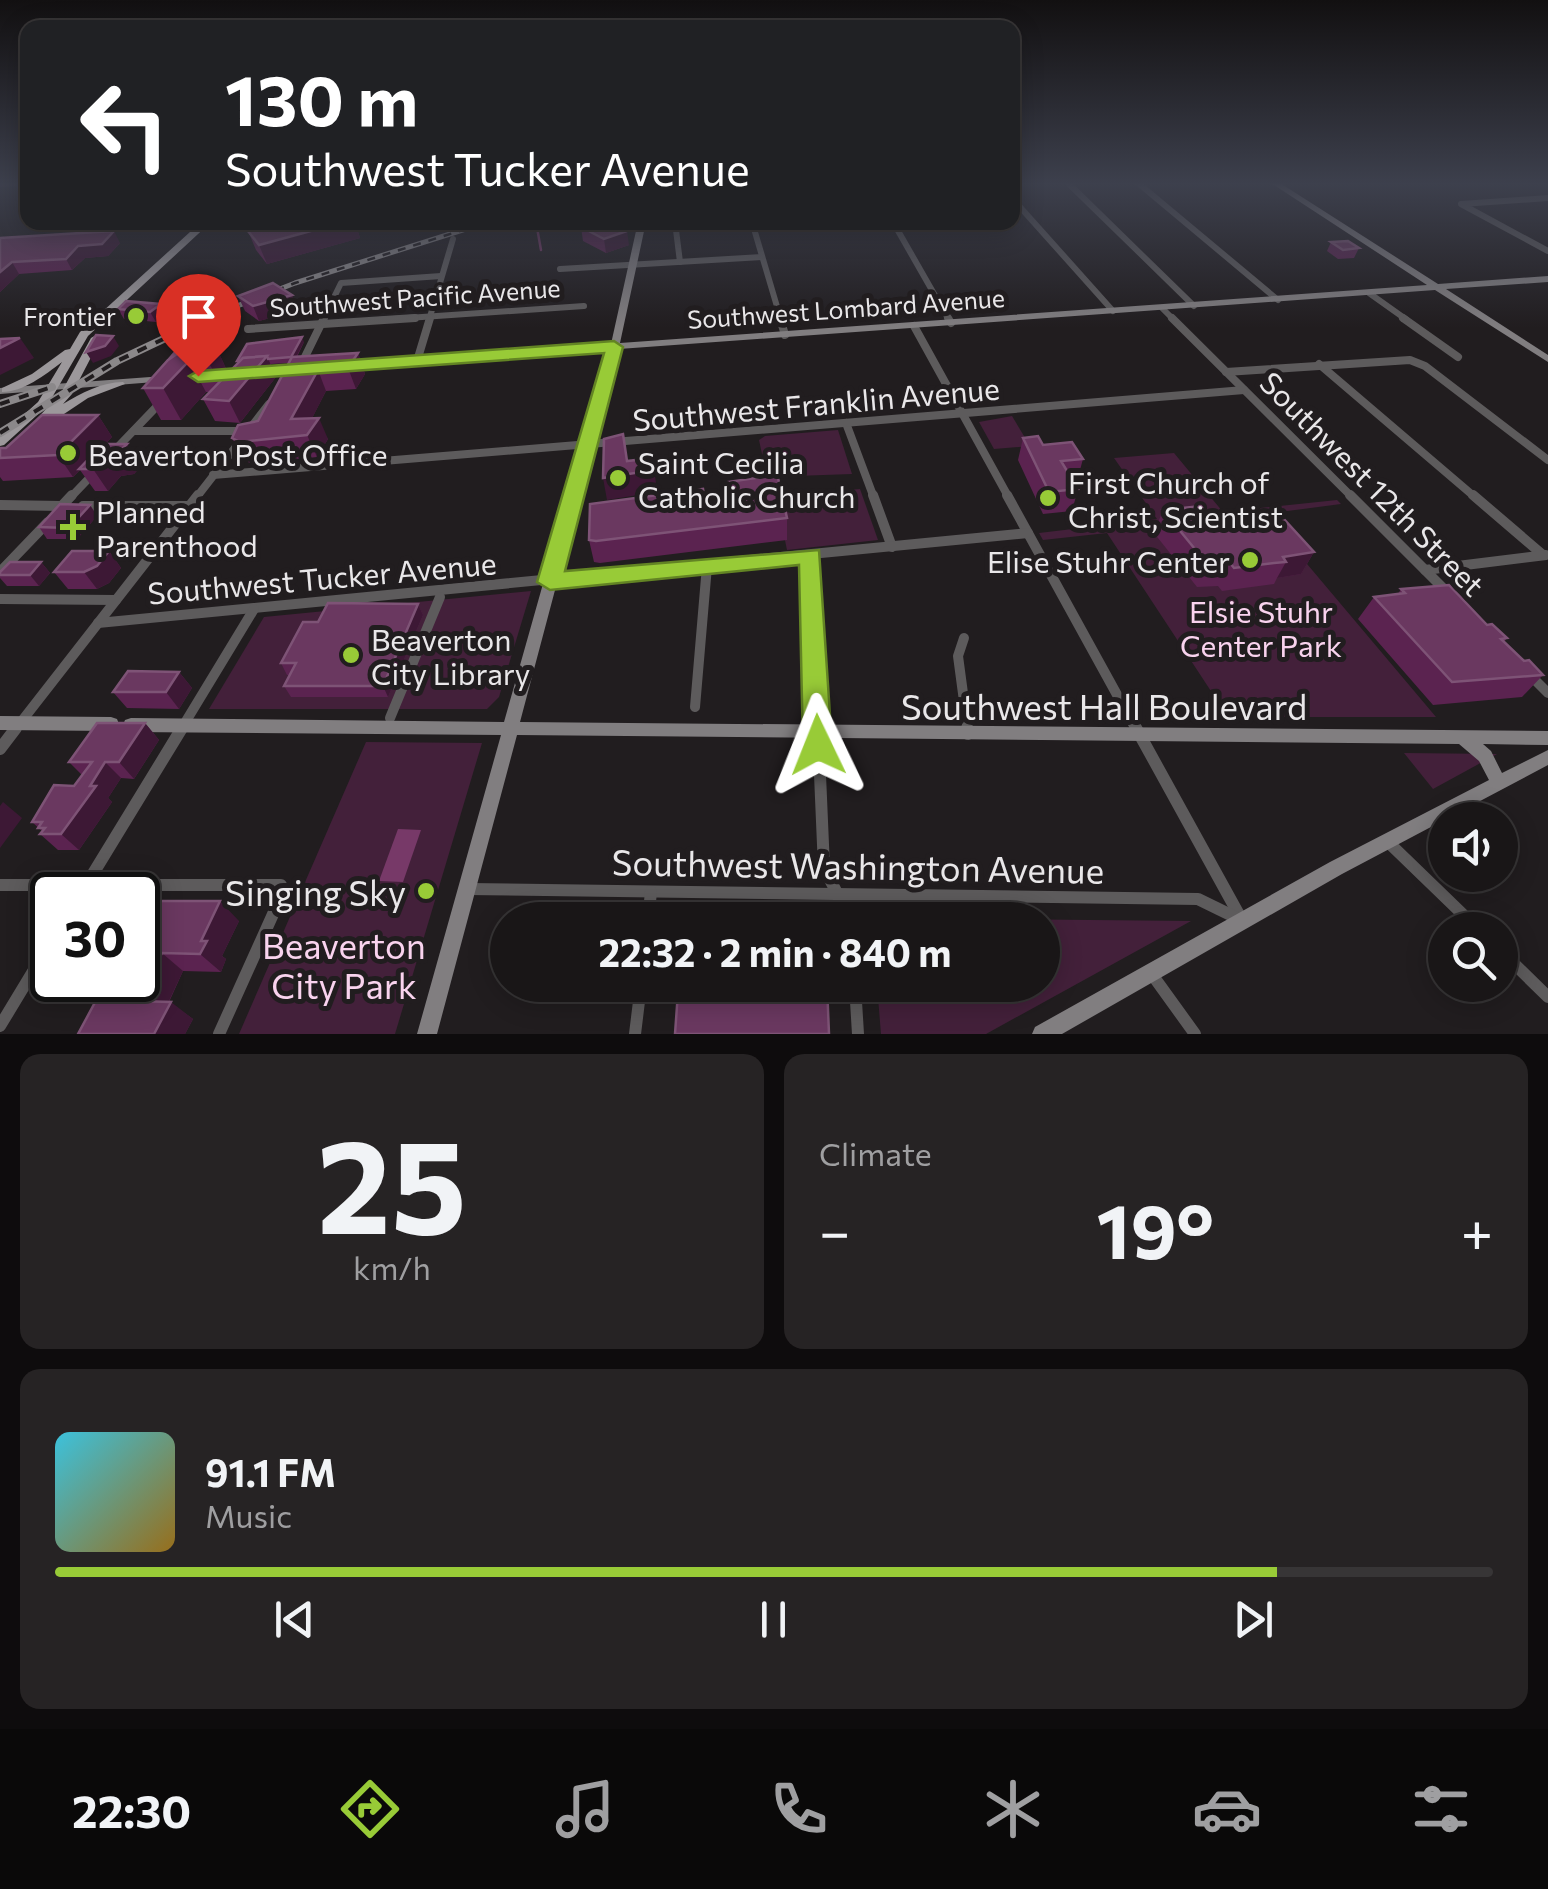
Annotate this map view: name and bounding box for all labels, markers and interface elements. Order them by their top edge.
text: 130 m [225,55,418,140]
icon: left [60,60,190,190]
text: Southwest Tucker Avenue [225,140,750,195]
street label: Southwest Pacific Avenue [269,272,561,322]
pin [156,274,241,377]
street label: Southwest Lombard Avenue [686,282,1006,334]
icon: arrive [171,289,226,344]
place label: Frontier [23,301,116,331]
marker: Frontier [125,305,147,327]
street label: Southwest 12th Street [1253,363,1493,603]
street label: Southwest Franklin Avenue [631,369,1001,437]
place label: Beaverton Post Office [88,435,388,472]
marker: Beaverton Post Office [57,442,79,464]
place label: Saint Cecilia Catholic Church [638,443,856,514]
place label: First Church of Christ, Scientist [1068,463,1283,534]
marker: Saint Cecilia Catholic Church [607,467,629,489]
marker: First Church of Christ, Scientist [1037,487,1059,509]
place label: Planned Parenthood [96,492,258,563]
marker: Planned Parenthood [60,514,86,540]
place label: Elise Stuhr Center [987,542,1230,579]
street label: Southwest Tucker Avenue [146,543,498,611]
marker: Elise Stuhr Center [1239,549,1261,571]
park label: Elsie Stuhr Center Park [1180,592,1342,663]
place label: Beaverton City Library [371,620,530,691]
marker: Beaverton City Library [340,644,362,666]
street label: Southwest Hall Boulevard [901,684,1307,727]
position arrow [766,693,870,797]
map controls [1428,802,1518,1002]
button: sound [1428,802,1518,892]
street label: Southwest Washington Avenue [611,839,1105,891]
place label: Singing Sky [225,870,406,913]
speed limit sign: 30 [30,872,160,1002]
marker: Singing Sky [415,880,437,902]
button: search [1428,912,1518,1002]
park label: Beaverton City Park [262,923,426,1006]
text: 22:32 · 2 min · 840 m [598,928,952,975]
text: 25 [317,1102,467,1261]
text: Climate [819,1133,932,1173]
text: 19° [1097,1183,1214,1274]
text: − [819,1196,850,1263]
text: + [1461,1196,1493,1263]
text: km/h [353,1247,431,1287]
text: 91.1 FM [205,1448,336,1495]
text: Music [205,1495,292,1535]
icon: previous [267,1592,322,1647]
icon: pause [746,1592,801,1647]
icon: next [1226,1592,1281,1647]
icon: directions [335,1774,405,1844]
icon: music [550,1774,620,1844]
icon: phone [764,1774,834,1844]
icon: climate [978,1774,1048,1844]
icon: car [1192,1774,1262,1844]
icon: filters [1406,1774,1476,1844]
text: 22:30 [72,1782,191,1837]

